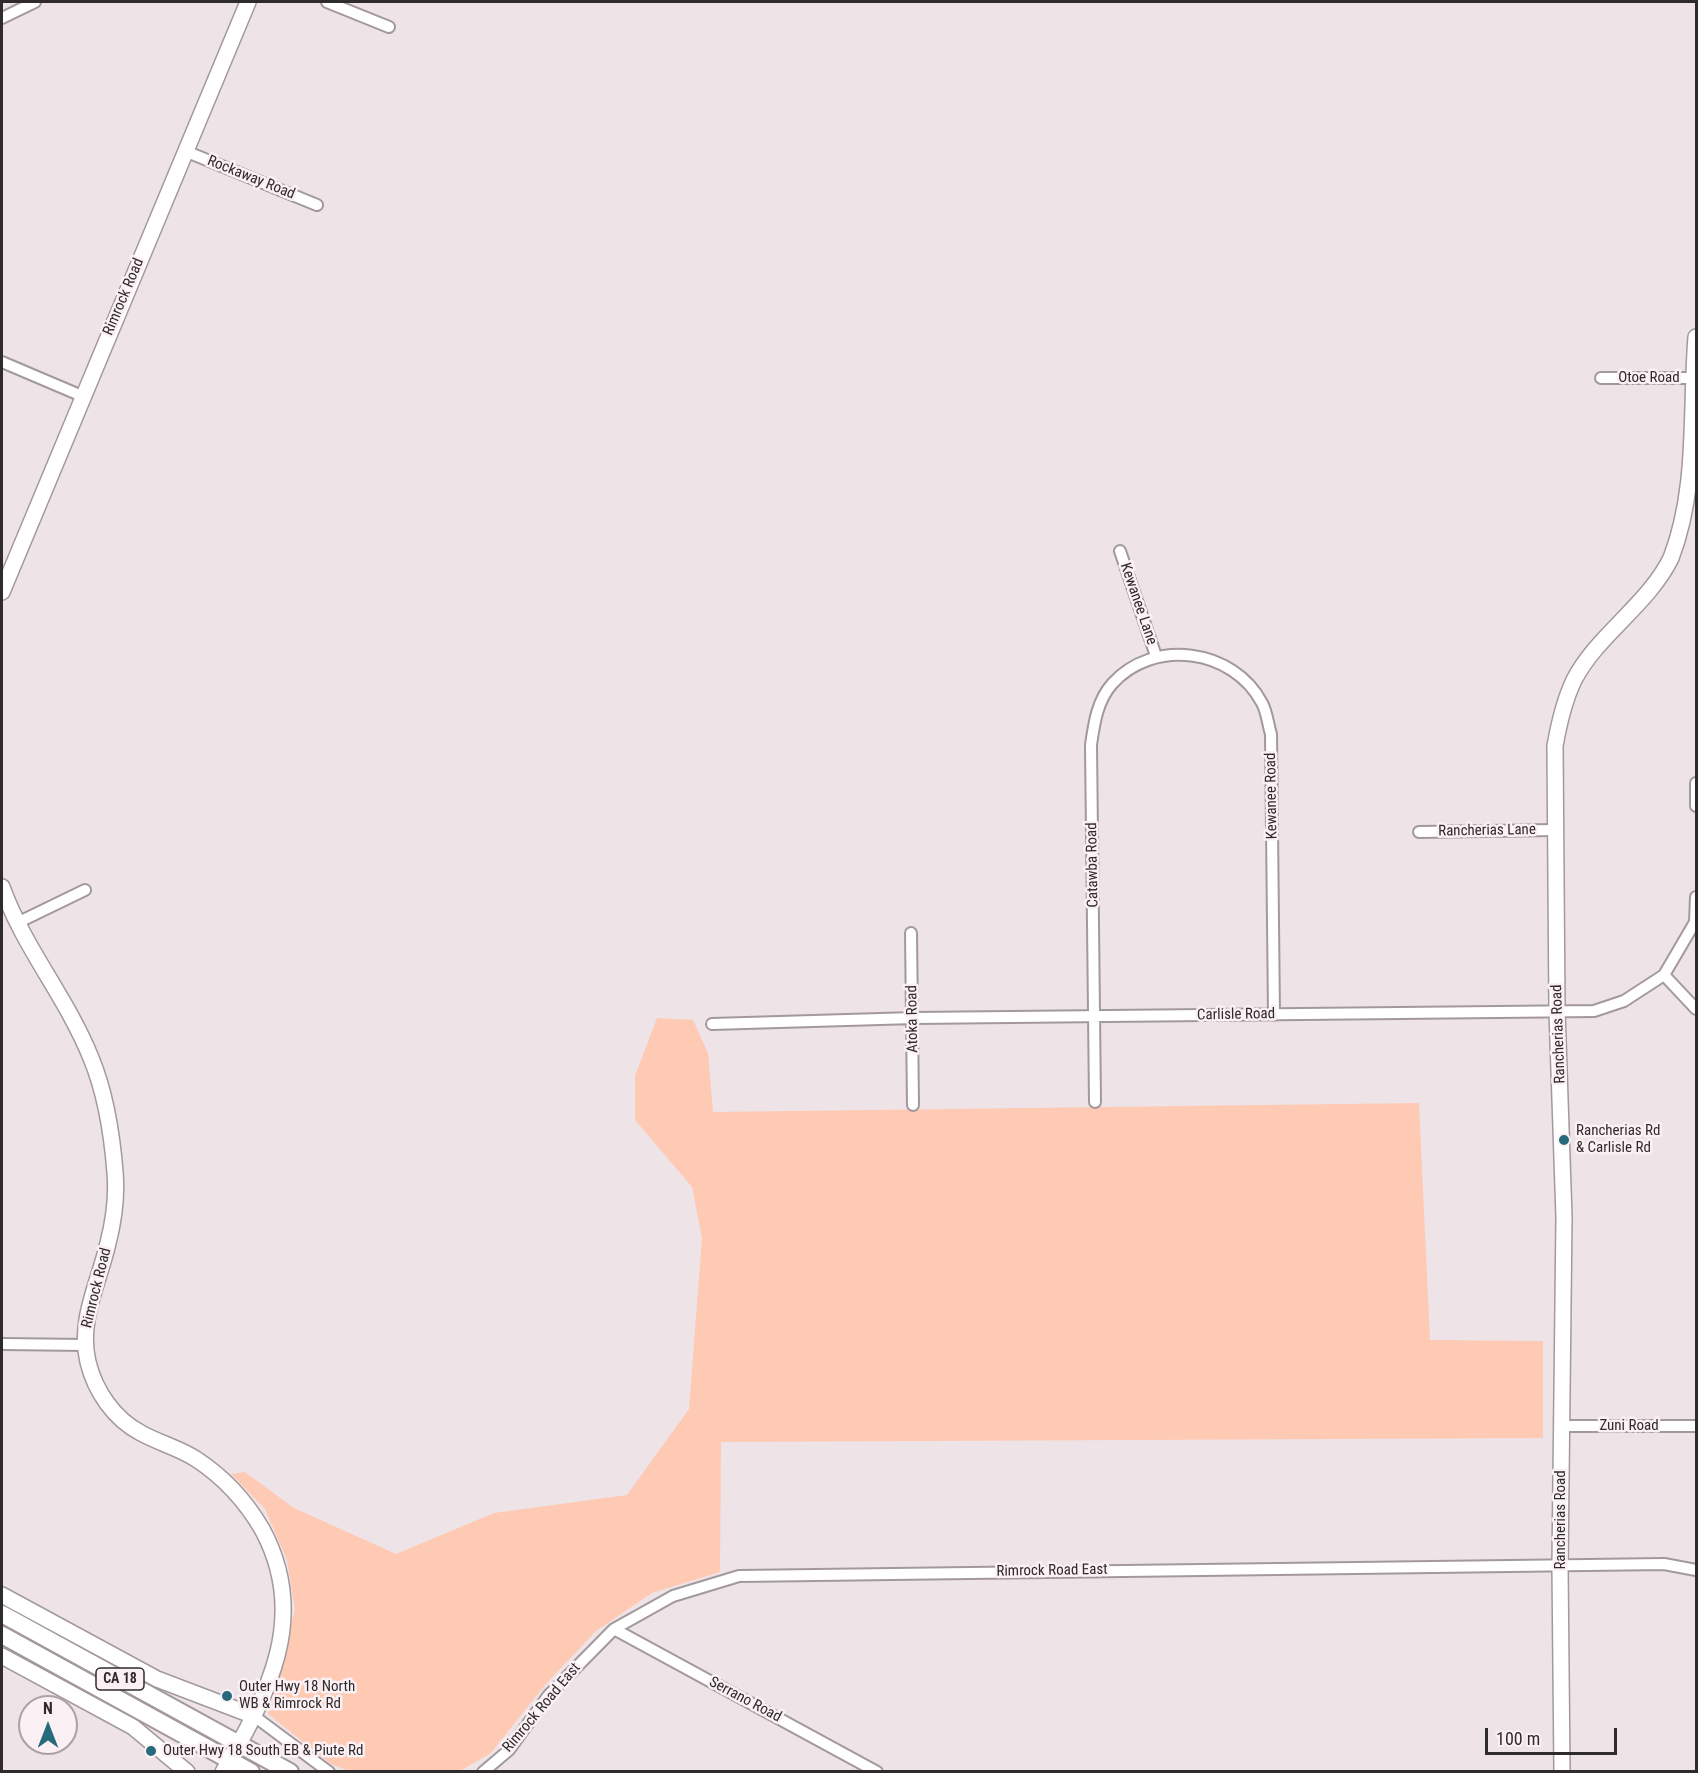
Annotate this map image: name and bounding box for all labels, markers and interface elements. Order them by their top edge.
street label: Rockaway Road [205,152,297,204]
street label: Rimrock Road [100,256,148,338]
street label: Otoe Road [1618,369,1680,387]
street label: Kewanee Lane [1116,561,1160,647]
street label: Kewanee Road [1262,752,1282,840]
street label: Rancherias Lane [1438,821,1536,841]
street label: Catawba Road [1083,822,1103,908]
street label: Rancherias Road [1548,984,1570,1084]
street label: Atoka Road [903,985,923,1053]
street label: Carlisle Road [1197,1005,1275,1025]
place label: Rancherias Rd & Carlisle Rd [1576,1122,1660,1157]
marker: Rancherias Rd & Carlisle Rd [1557,1133,1571,1147]
street label: Rimrock Road [78,1246,116,1330]
street label: Zuni Road [1599,1417,1659,1435]
street label: Rancherias Road [1552,1470,1570,1570]
street label: Rimrock Road East [996,1561,1108,1581]
street label: Rimrock Road East [499,1660,585,1756]
road number: CA 18 [96,1668,144,1690]
street label: Serrano Road [706,1673,784,1727]
place label: Outer Hwy 18 North WB & Rimrock Rd [239,1678,355,1713]
marker: Outer Hwy 18 North WB & Rimrock Rd [220,1689,234,1703]
north arrow [18,1695,78,1755]
text: N [43,1699,53,1718]
scale bar [1488,1716,1620,1754]
text: 100 m [1496,1728,1540,1749]
place label: Outer Hwy 18 South EB & Piute Rd [163,1742,363,1760]
marker: Outer Hwy 18 South EB & Piute Rd [144,1744,158,1758]

